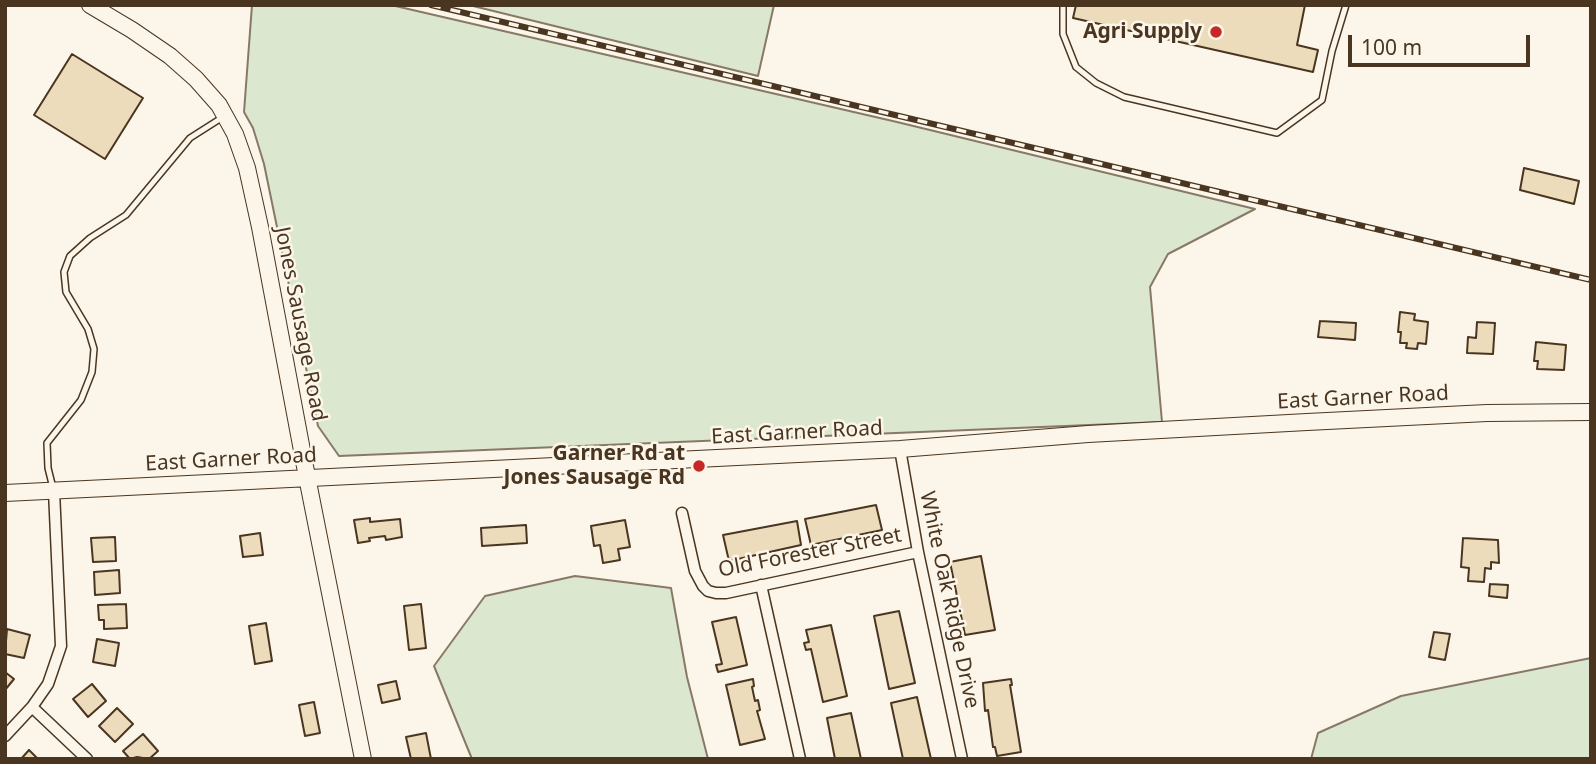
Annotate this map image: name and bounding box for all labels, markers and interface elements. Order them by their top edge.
place label: Agri Supply [1083,19,1202,45]
scale bar [1351,21,1533,65]
marker: Agri Supply [1208,24,1224,40]
text: 100 m [1361,33,1422,61]
street label: Jones Sausage Road [269,225,331,423]
street label: East Garner Road [1277,381,1449,415]
street label: East Garner Road [711,416,883,450]
place label: Garner Rd at Jones Sausage Rd [503,441,685,491]
street label: East Garner Road [145,443,317,477]
marker: Garner Rd at Jones Sausage Rd [691,458,707,474]
street label: White Oak Ridge Drive [914,489,984,711]
street label: Old Forester Street [716,523,904,583]

